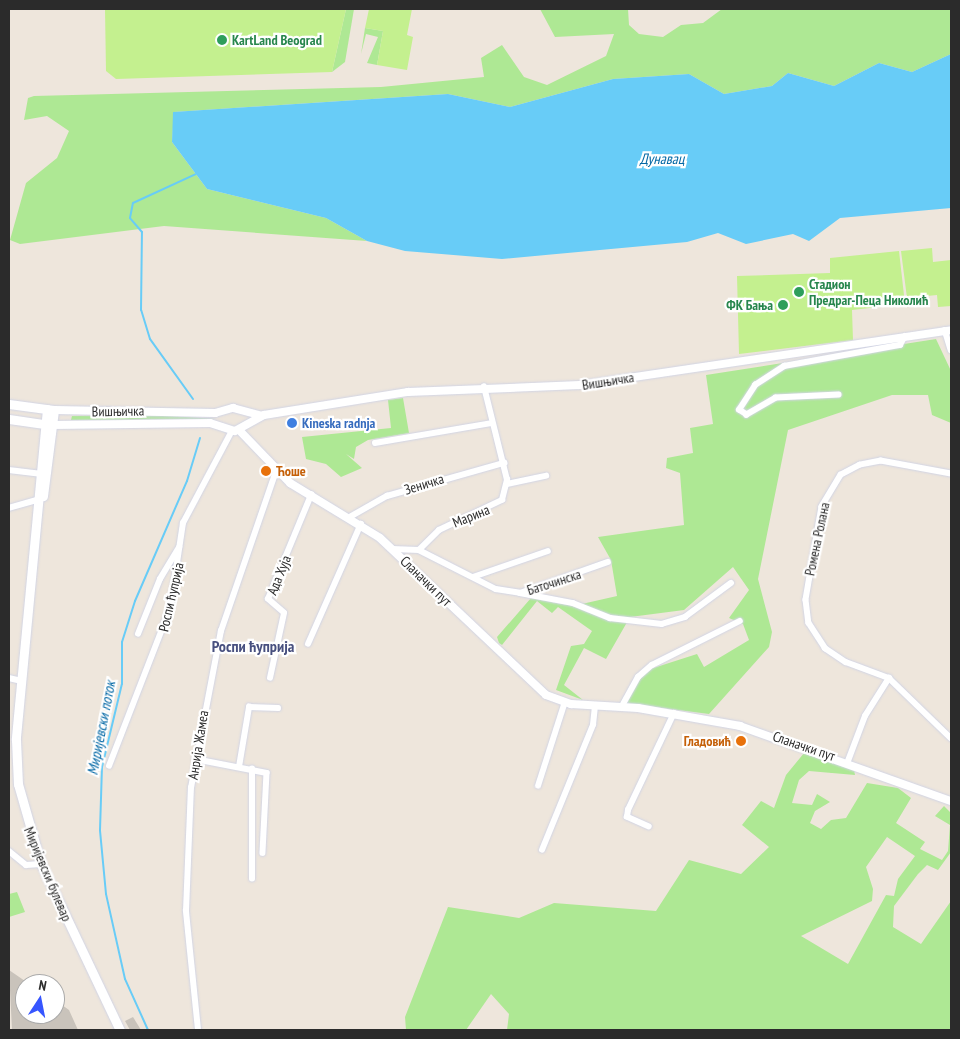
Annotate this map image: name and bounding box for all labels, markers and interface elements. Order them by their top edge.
place label: KartLand Beograd [232,32,322,48]
marker: KartLand Beograd [216,34,228,46]
water label: Дунавац [640,150,684,168]
place label: Стадион Предраг-Пеца Николић [809,276,928,308]
marker: Стадион Предраг-Пеца Николић [793,286,805,298]
place label: ФК Бања [726,297,773,313]
marker: ФК Бања [777,299,789,311]
street label: Вишњичка [581,369,635,393]
street label: Вишњичка [92,402,144,420]
place label: Kineska radnja [302,415,375,431]
marker: Kineska radnja [286,417,298,429]
place label: Ћоше [276,463,306,479]
marker: Ћоше [260,465,272,477]
street label: Зеничка [402,470,446,498]
street label: Марина [450,501,492,531]
street label: Ромена Ролана [801,501,833,577]
street label: Сланачки пут [397,552,455,610]
street label: Ада Хуја [263,553,295,597]
street label: Роспи ћуприја [155,561,187,633]
street label: Баточинска [525,565,583,599]
district label: Роспи ћуприја [212,636,294,656]
water label: Миријевски поток [83,680,119,776]
street label: Анрија Жамеа [184,709,212,781]
street label: Сланачки пут [771,728,837,764]
place label: Гладовић [684,733,731,749]
marker: Гладовић [735,735,747,747]
street label: Миријевски булевар [21,824,75,924]
north arrow [15,974,65,1024]
text: N [37,976,48,995]

